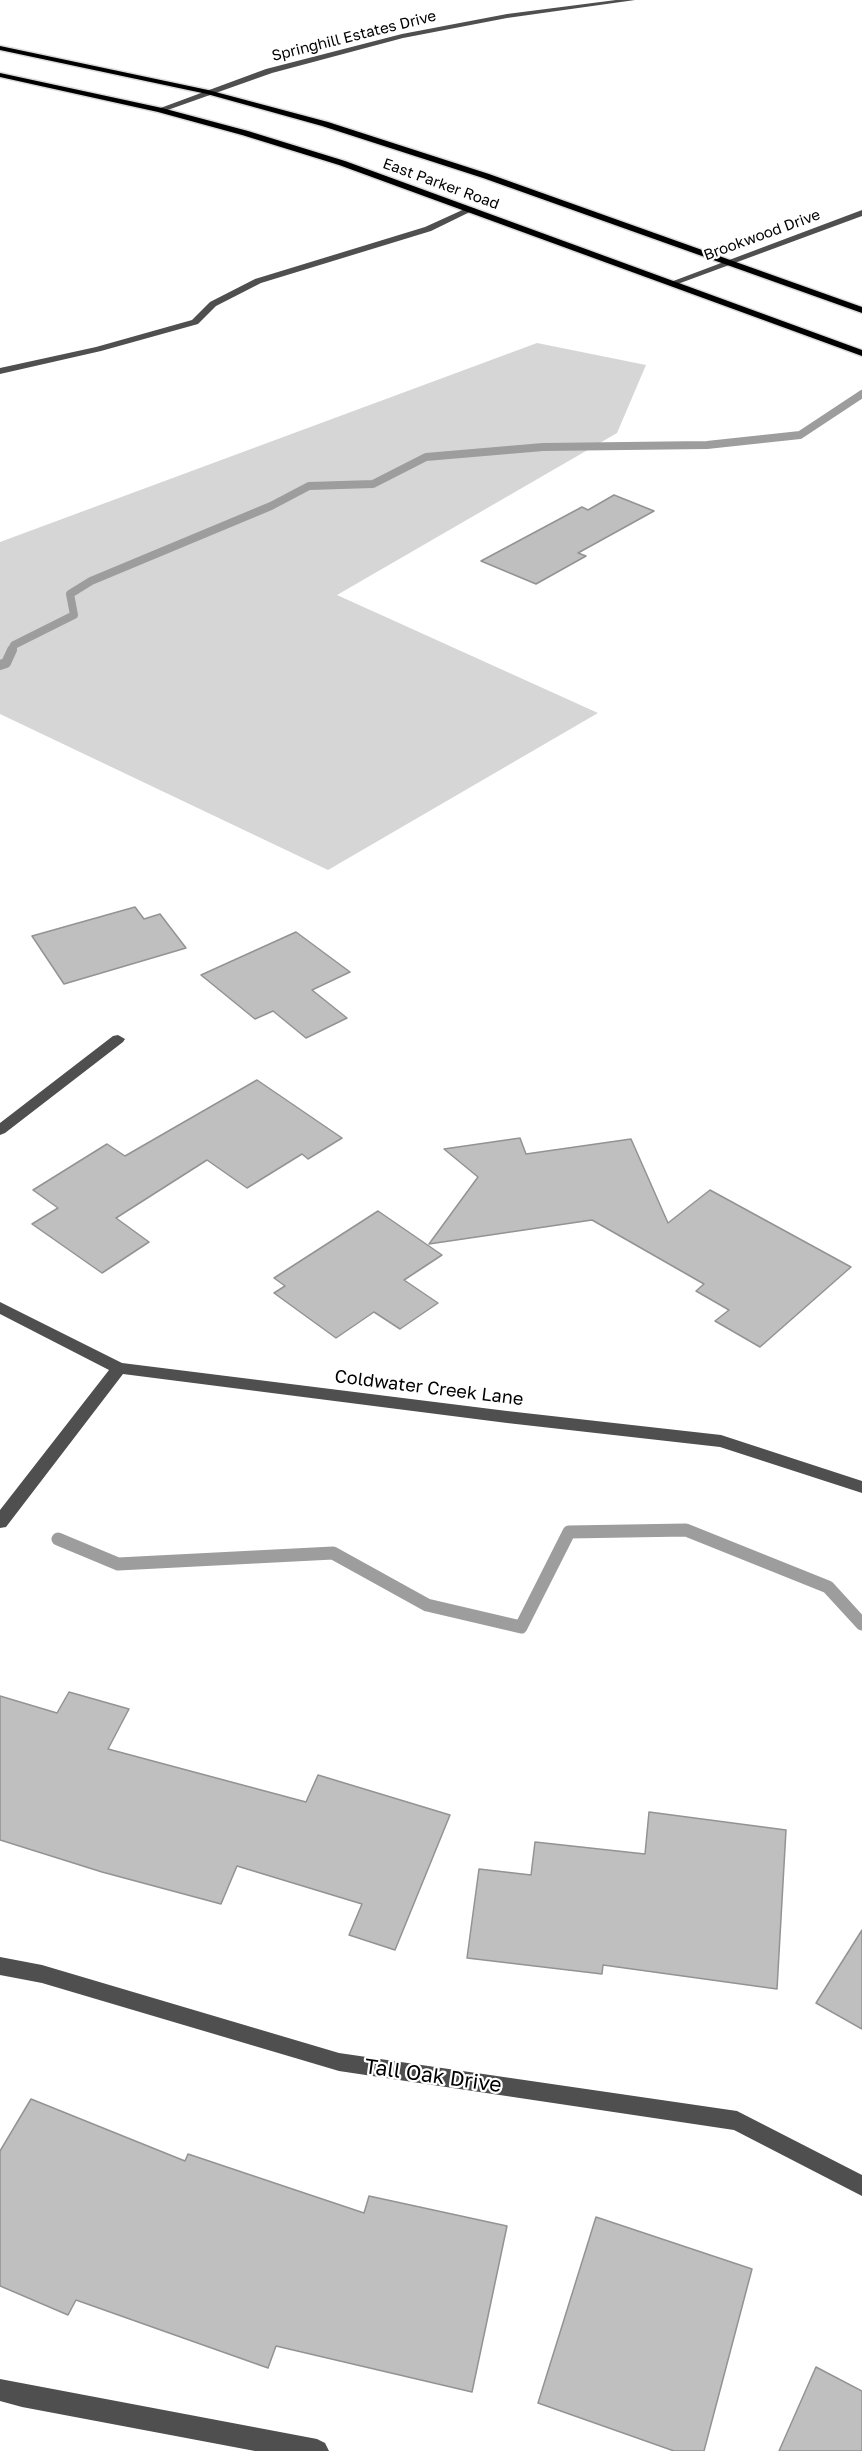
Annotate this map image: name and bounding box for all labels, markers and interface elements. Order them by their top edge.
street label: Springhill Estates Drive [270,7,438,65]
street label: East Parker Road [380,155,502,213]
street label: Brookwood Drive [701,206,823,264]
street label: Coldwater Creek Lane [333,1366,525,1410]
street label: Tall Oak Drive [363,2054,503,2098]

